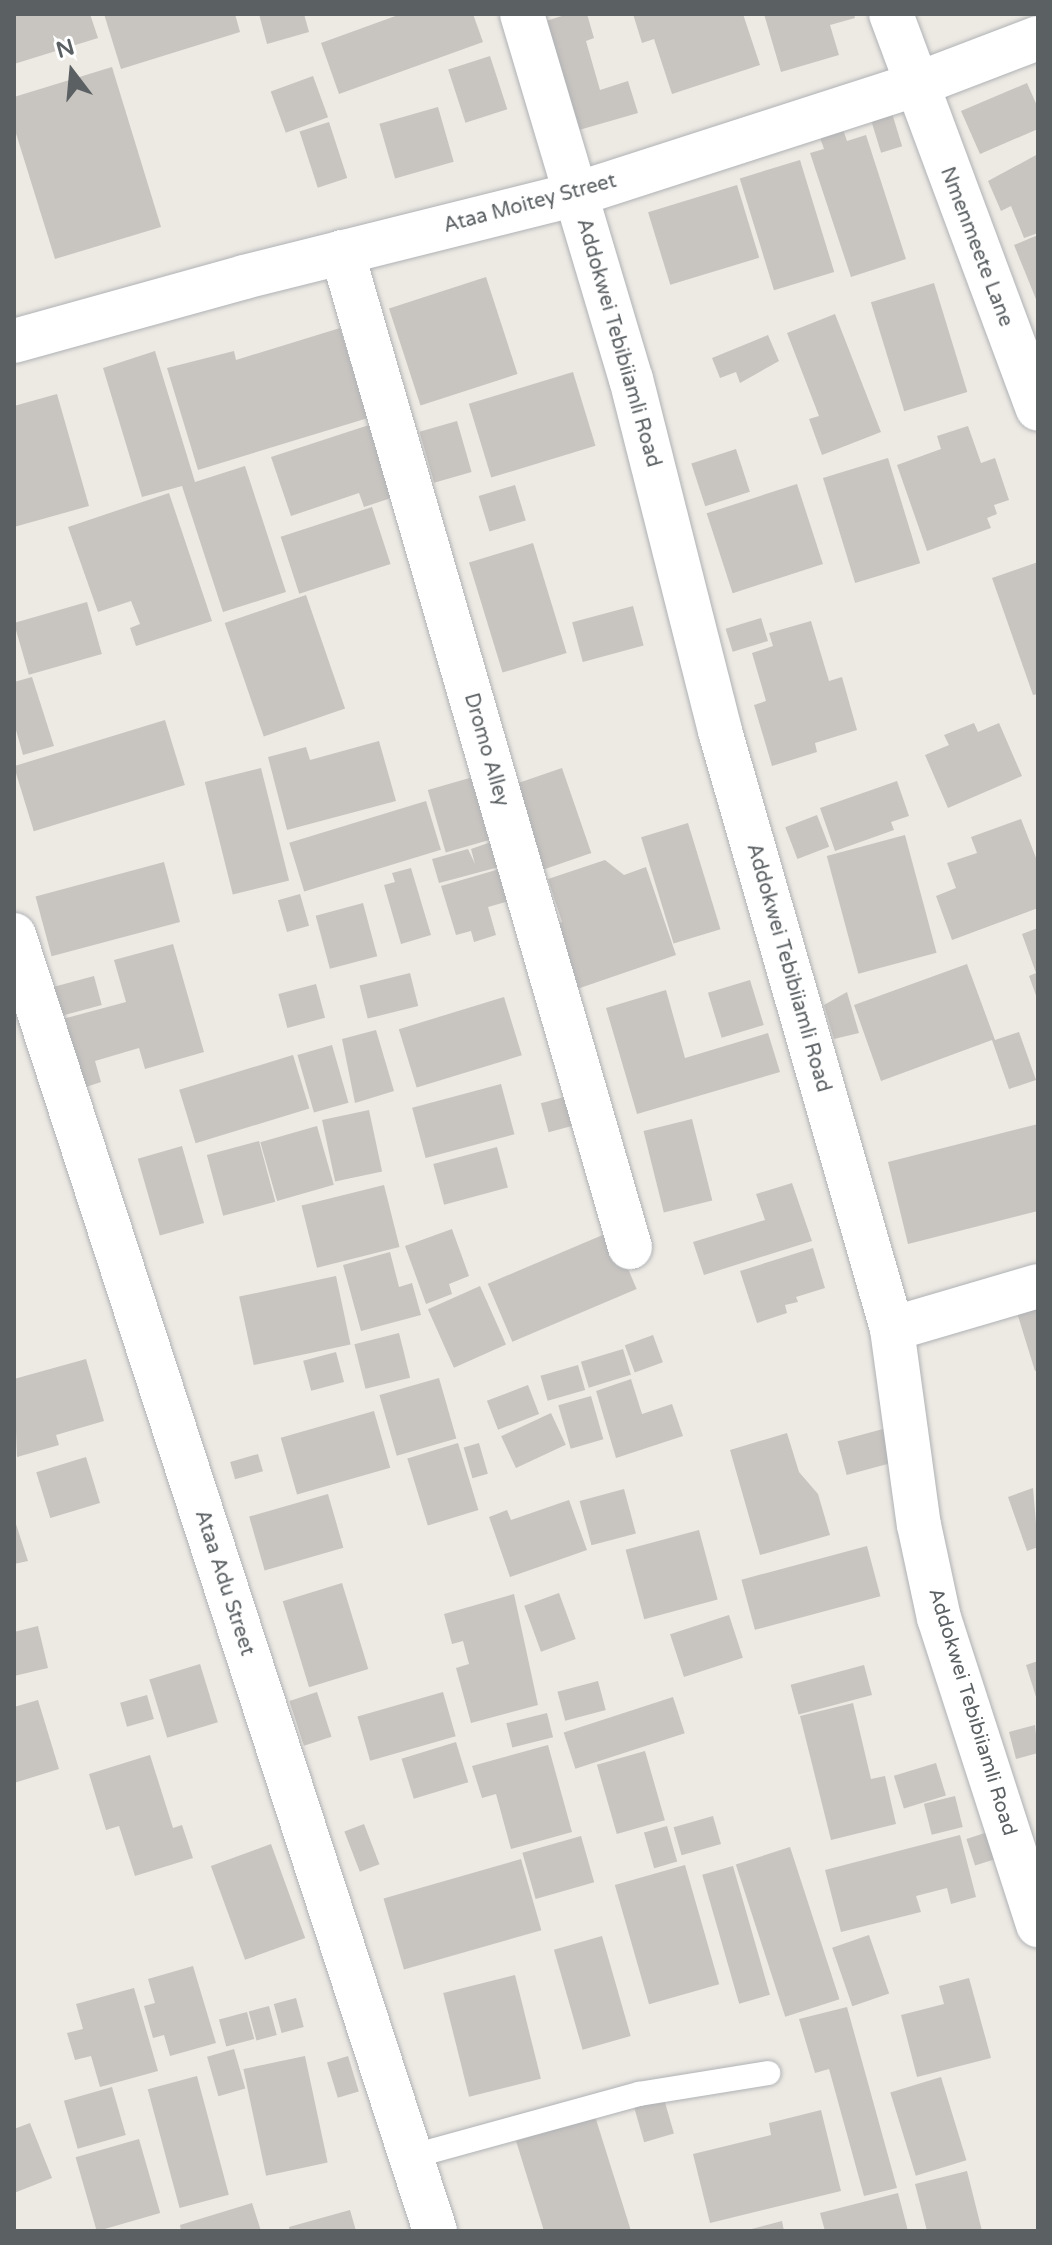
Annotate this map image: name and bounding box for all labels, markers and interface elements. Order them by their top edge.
north arrow [32,32,112,112]
text: N [53,34,77,64]
street label: Nmenmeete Lane [935,164,1017,330]
street label: Ataa Moitey Street [441,169,619,239]
street label: Addokwei Tebibiiamli Road [571,216,665,470]
street label: Dromo Alley [458,691,514,809]
street label: Addokwei Tebibiiamli Road [741,841,835,1095]
street label: Ataa Adu Street [189,1507,259,1659]
street label: Addokwei Tebibiiamli Road [923,1585,1021,1839]

